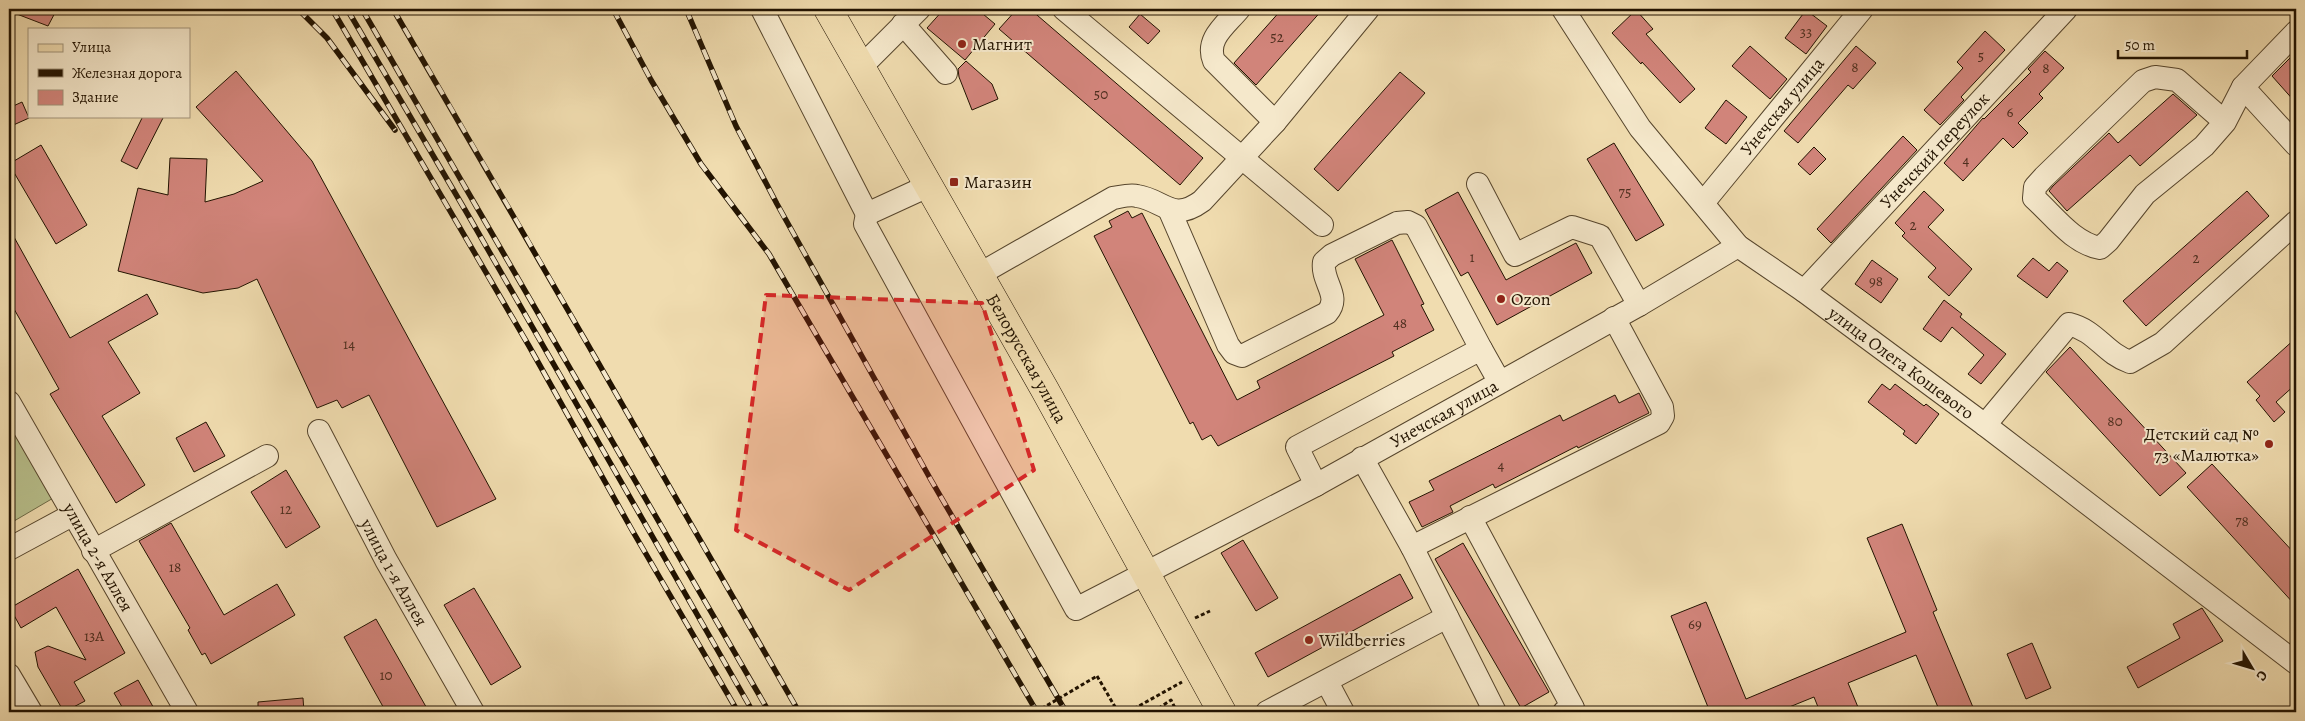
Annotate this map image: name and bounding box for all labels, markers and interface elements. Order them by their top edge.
house number: 33 [1800,22,1812,42]
house number: 52 [1270,27,1284,47]
legend [28,28,190,118]
scale bar [2118,28,2246,60]
place label: Магнит [972,32,1032,56]
text: 50 m [2125,35,2155,55]
text: Улица [72,37,111,57]
marker: Магнит [956,38,968,50]
house number: 5 [1978,46,1984,66]
street label: Унечская улица [1735,52,1830,160]
house number: 8 [1851,57,1859,77]
house number: 8 [2042,58,2050,78]
text: Железная дорога [72,63,182,83]
house number: 50 [1094,84,1108,104]
text: Здание [72,87,119,107]
street label: Унечский переулок [1875,87,1995,214]
house number: 6 [2007,102,2014,122]
house number: 4 [1963,150,1970,170]
place label: Магазин [964,170,1032,194]
marker: Магазин [948,176,960,188]
house number: 75 [1619,182,1631,202]
house number: 2 [1909,215,1917,235]
house number: 1 [1469,247,1475,267]
house number: 2 [2192,248,2200,268]
house number: 98 [1869,271,1883,291]
place label: Ozon [1511,287,1551,311]
street label: Белорусская улица [981,289,1073,428]
marker: Ozon [1495,293,1507,305]
street label: улица Олега Кошевого [1823,300,1979,425]
house number: 48 [1393,313,1407,333]
house number: 14 [343,334,355,354]
street label: Унечская улица [1386,374,1503,453]
house number: 80 [2107,411,2123,431]
place label: Детский сад № 73 «Малютка» [2144,422,2259,467]
marker: Детский сад № 73 «Малютка» [2263,438,2275,450]
house number: 4 [1498,455,1505,475]
street label: улица 2-я Аллея [57,498,139,616]
house number: 12 [280,499,292,519]
house number: 78 [2235,511,2249,531]
street label: улица 1-я Аллея [354,514,433,631]
house number: 18 [169,557,181,577]
house number: 69 [1688,614,1702,634]
house number: 13А [84,626,104,646]
place label: Wildberries [1318,628,1406,652]
marker: Wildberries [1303,634,1315,646]
north arrow [2228,644,2278,694]
house number: 10 [379,665,393,685]
text: С [2251,666,2272,685]

